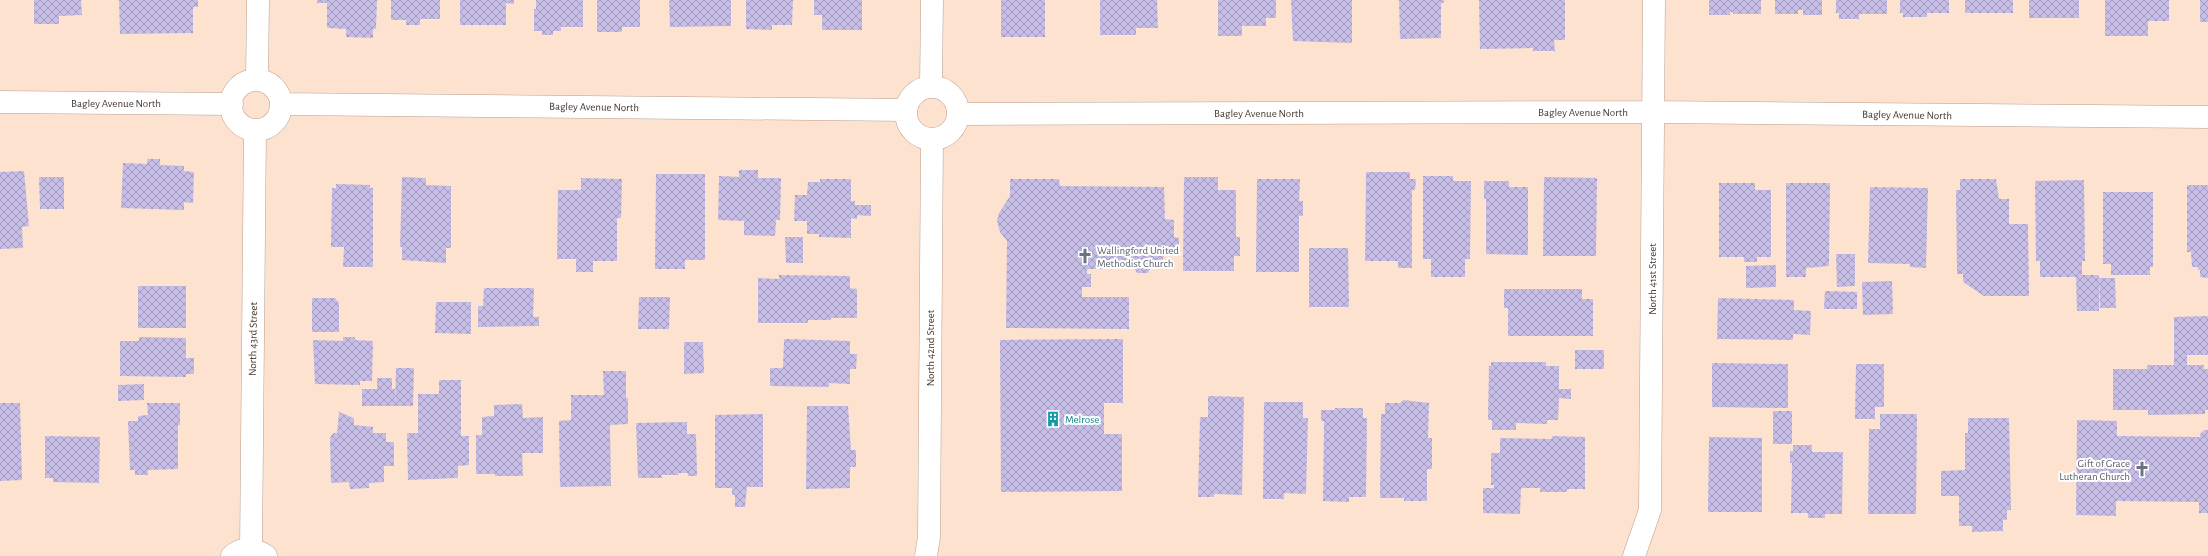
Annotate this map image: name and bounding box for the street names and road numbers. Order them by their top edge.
street label: Bagley Avenue North [71,98,161,109]
street label: Bagley Avenue North [549,101,639,113]
street label: Bagley Avenue North [1538,107,1628,118]
street label: Bagley Avenue North [1214,108,1304,119]
street label: Bagley Avenue North [1862,109,1952,121]
street label: North 41st Street [1647,243,1658,315]
street label: North 43rd Street [247,301,259,376]
street label: North 42nd Street [925,309,936,386]

